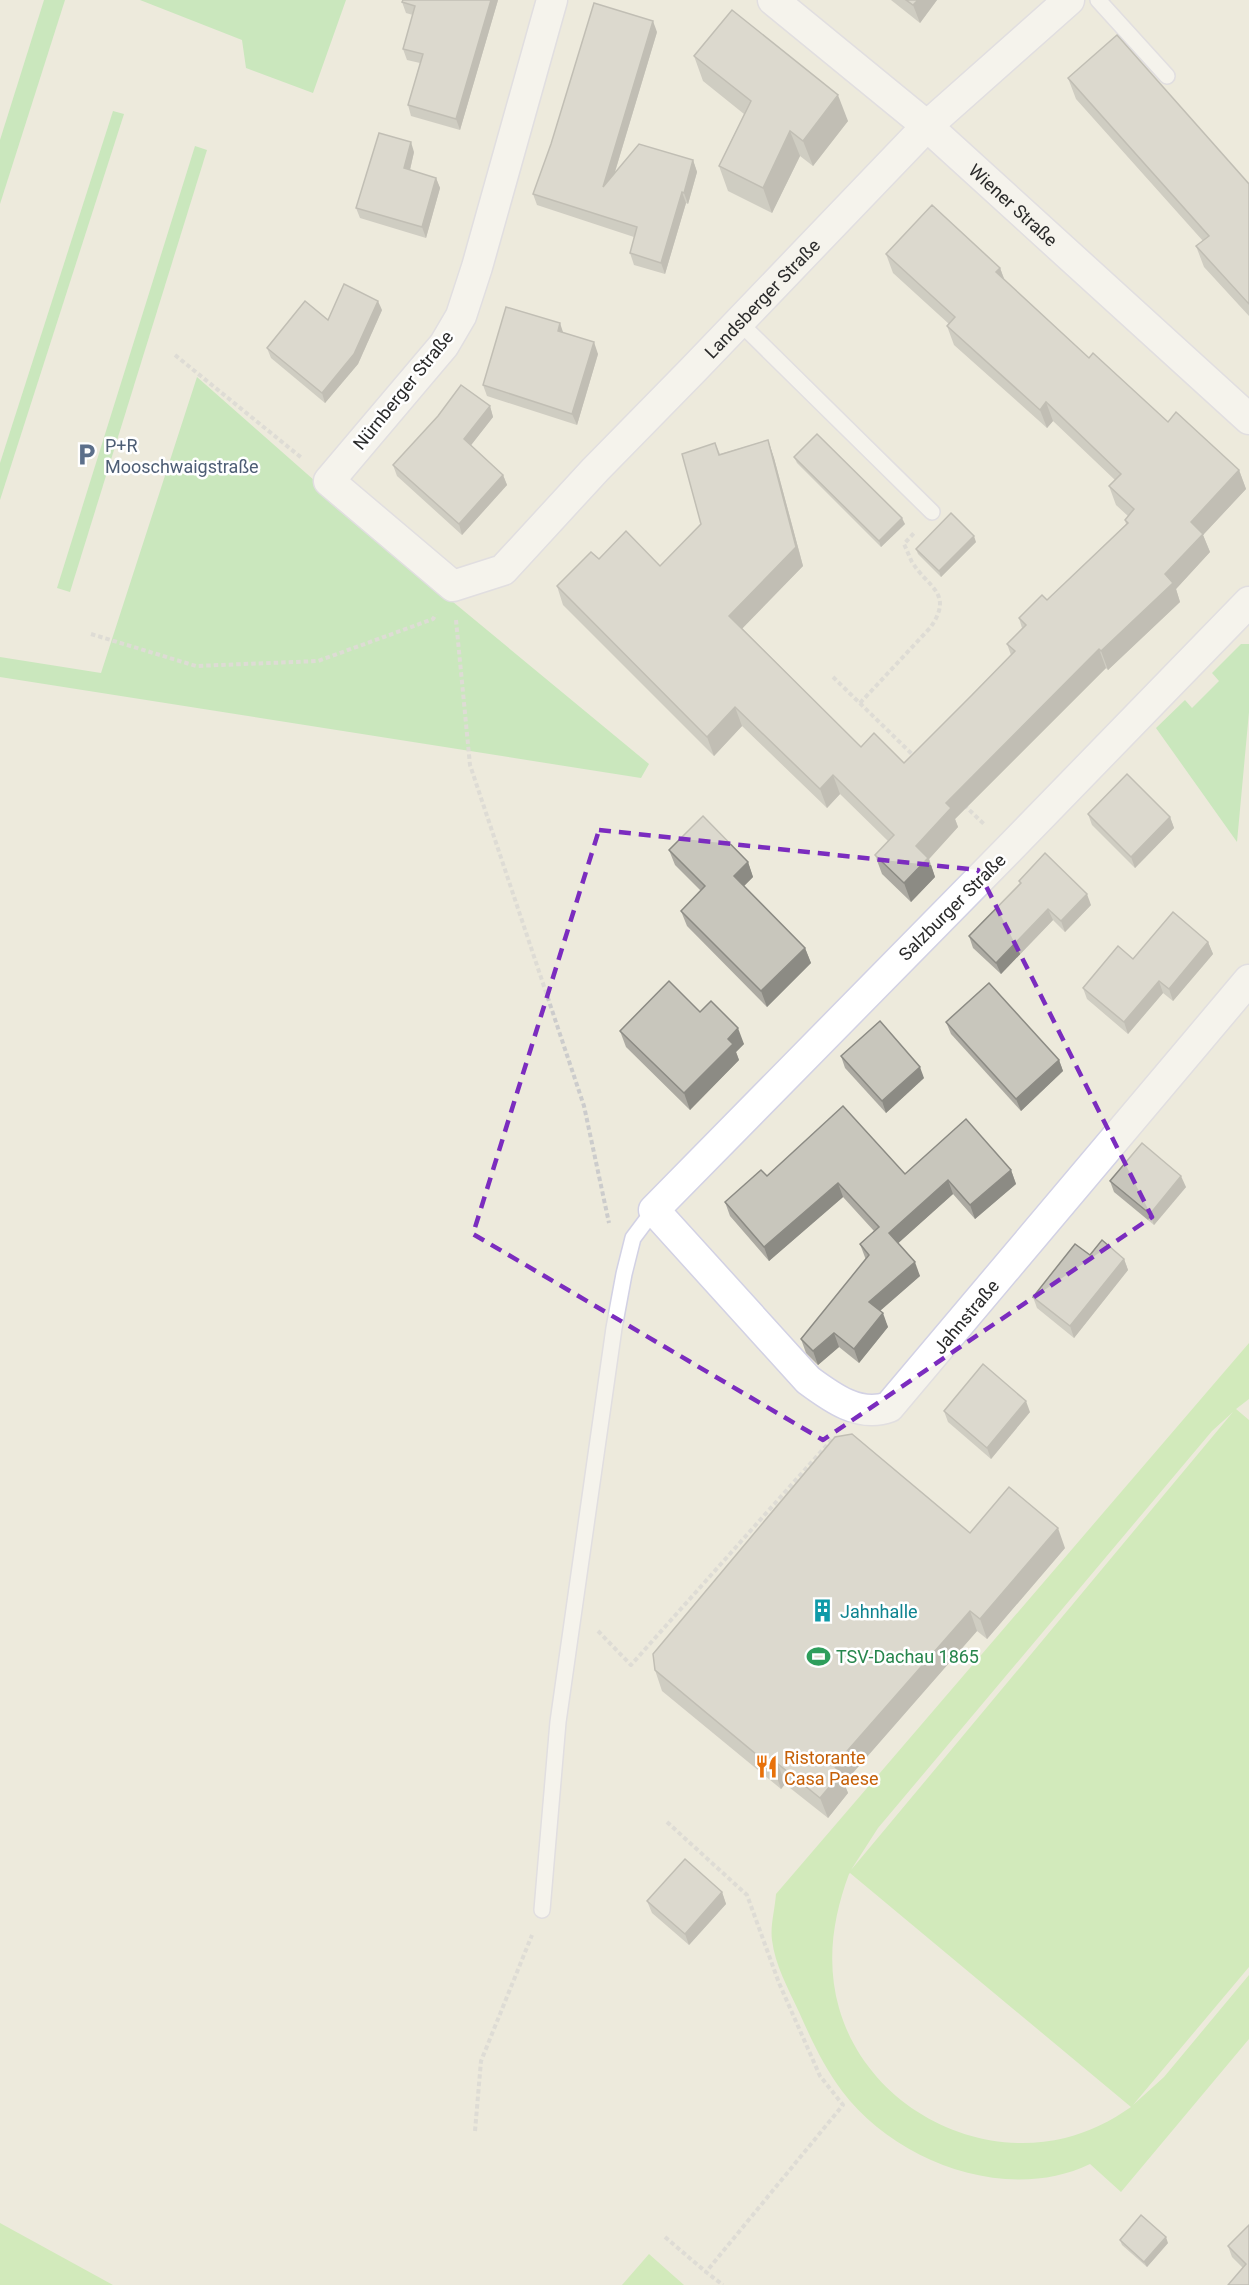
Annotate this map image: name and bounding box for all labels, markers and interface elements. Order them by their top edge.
street label: Wiener Straße [965,159,1062,250]
street label: Landsberger Straße [700,234,824,362]
street label: Nürnberger Straße [349,326,457,454]
place label: P+R Mooschwaigstraße [105,435,259,477]
parking icon: P+R Mooschwaigstraße [74,442,100,468]
street label: Salzburger Straße [894,849,1010,965]
street label: Jahnstraße [928,1275,1003,1358]
building icon: Jahnhalle [809,1598,835,1624]
place label: Jahnhalle [840,1601,918,1622]
sports icon: TSV-Dachau 1865 [805,1643,831,1669]
place label: TSV-Dachau 1865 [836,1646,979,1667]
place label: Ristorante Casa Paese [784,1747,878,1789]
restaurant icon: Ristorante Casa Paese [753,1754,779,1780]

